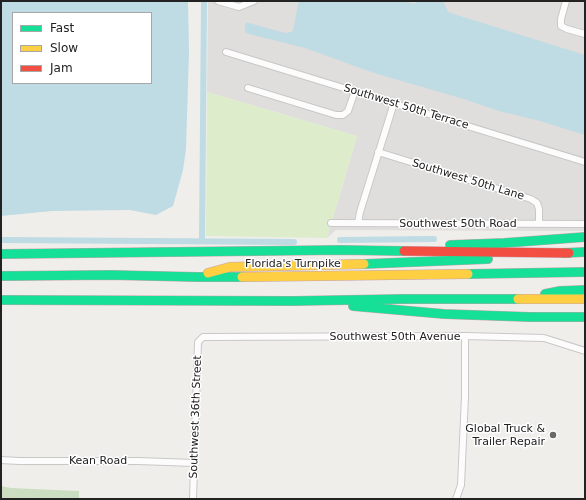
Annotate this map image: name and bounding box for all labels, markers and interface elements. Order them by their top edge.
legend [12,12,152,84]
text: Fast [50,21,74,35]
text: Slow [50,41,78,55]
text: Jam [50,61,73,75]
street label: Southwest 50th Terrace [342,82,470,132]
street label: Southwest 50th Lane [410,157,526,203]
street label: Southwest 50th Road [399,217,517,231]
street label: Florida's Turnpike [245,257,341,271]
street label: Southwest 50th Avenue [330,330,460,344]
street label: Southwest 36th Street [187,355,205,479]
place label: Global Truck & Trailer Repair [465,422,545,448]
marker: Global Truck & Trailer Repair [548,430,558,440]
street label: Kean Road [69,454,127,468]

